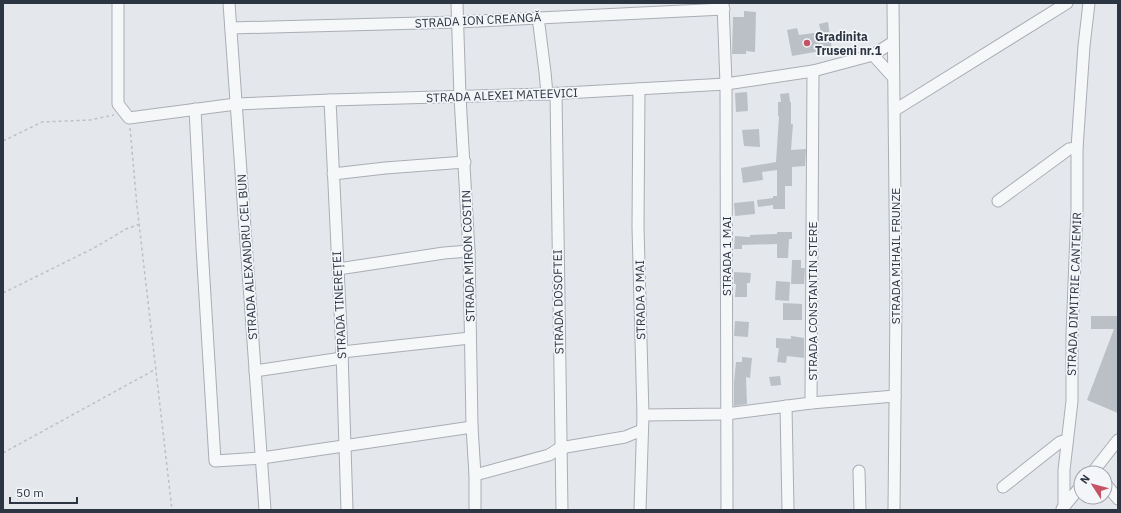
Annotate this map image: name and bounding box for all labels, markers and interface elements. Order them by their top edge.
street label: STRADA ION CREANGĂ [414,9,542,31]
place label: Gradinita Truseni nr.1 [815,29,882,58]
marker: Gradinita Truseni nr.1 [802,38,812,48]
street label: STRADA ALEXEI MATEEVICI [426,85,578,105]
street label: STRADA ALEXANDRU CEL BUN [234,174,260,340]
street label: STRADA MIHAIL FRUNZE [888,188,903,324]
street label: STRADA MIRON COSTIN [458,190,478,322]
street label: STRADA DIMITRIE CANTEMIR [1064,212,1084,376]
street label: STRADA 1 MAI [719,216,734,296]
street label: STRADA CONSTANTIN STERE [805,221,820,381]
street label: STRADA DOSOFTEI [550,249,566,355]
street label: STRADA TINEREȚEI [329,251,349,359]
street label: STRADA 9 MAI [632,260,648,340]
north arrow [1073,465,1113,505]
text: N [1077,472,1093,486]
scale bar [10,479,77,505]
text: 50 m [16,485,44,500]

